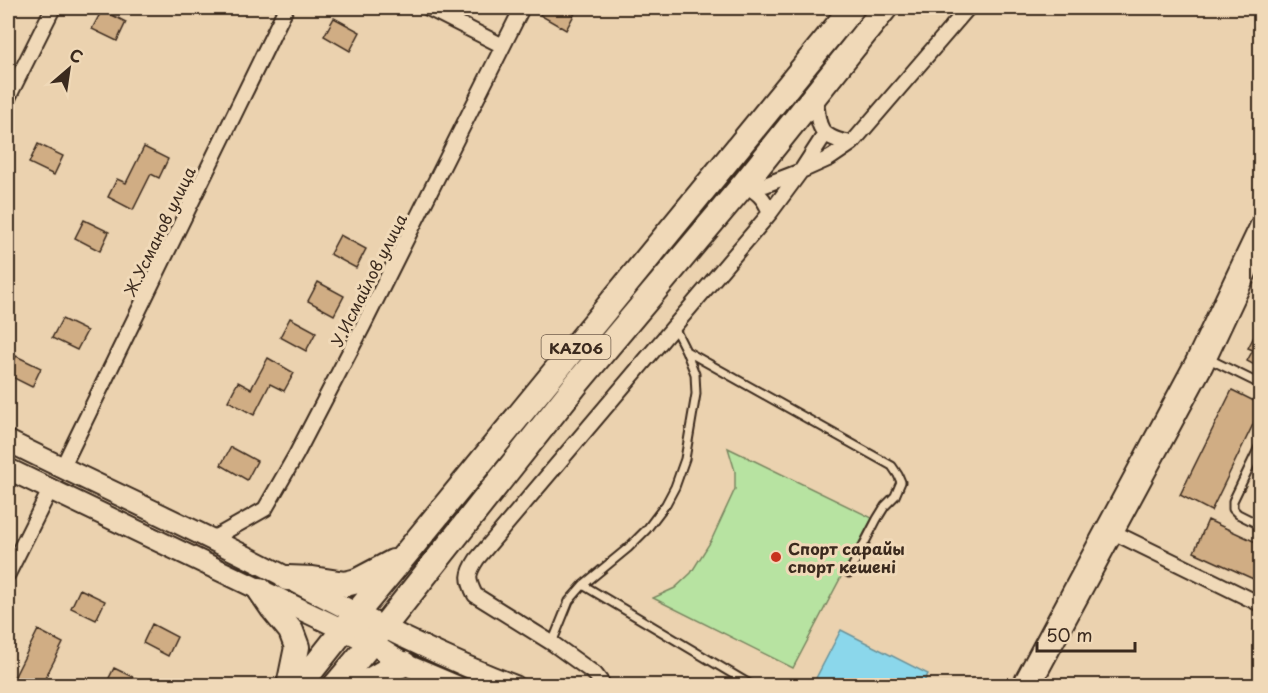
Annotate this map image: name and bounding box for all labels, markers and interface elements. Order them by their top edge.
north arrow [39,39,99,99]
text: С [66,42,88,68]
street label: Ж.Усманов улица [117,162,201,301]
street label: У.Исмайлов улица [324,209,412,351]
road number: KАZ06 [542,335,610,359]
place label: Спорт сарайы спорт кешені [788,536,905,578]
marker: Спорт сарайы спорт кешені [769,550,783,564]
scale bar [1037,615,1134,653]
text: 50 m [1046,621,1093,648]

